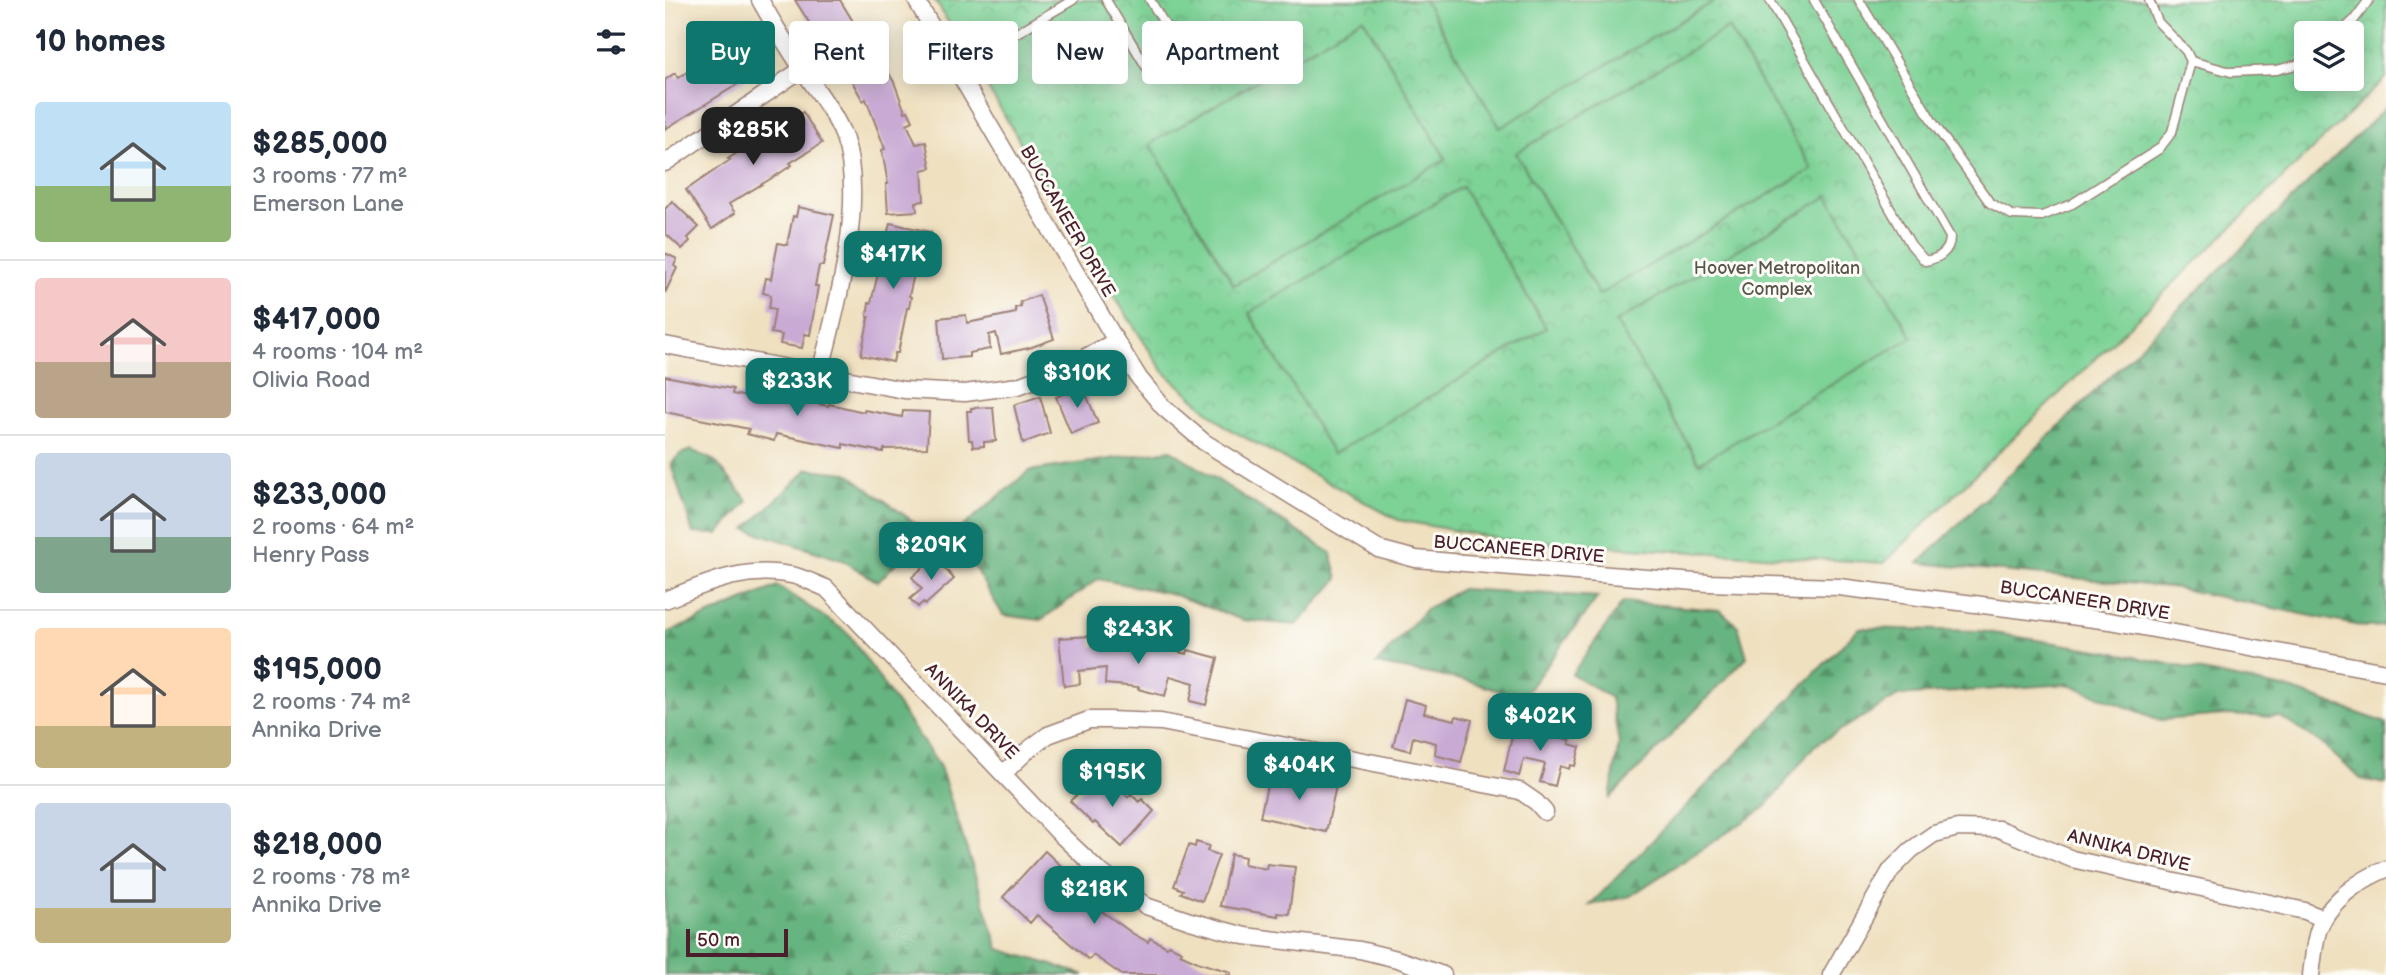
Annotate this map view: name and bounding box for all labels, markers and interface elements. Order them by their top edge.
chip: Buy [686,21,775,84]
chip: Rent [789,21,889,84]
chip: Filters [903,21,1018,84]
chip: New [1032,21,1128,84]
chip: Apartment [1142,21,1303,84]
map controls [2294,21,2364,91]
button: layers [2294,21,2364,91]
icon: filters [592,23,630,61]
text: 10 homes [35,24,166,60]
pin: $285K [704,108,802,167]
text: $285K [717,116,789,144]
text: $285,000 [252,126,388,162]
icon: home [91,130,175,214]
street label: BUCCANEER DRIVE [1016,142,1120,301]
text: 3 rooms · 77 m² [252,162,408,190]
text: Emerson Lane [252,190,404,218]
pin: $417K [844,232,942,291]
text: $417K [860,240,926,268]
park label: Hoover Metropolitan Complex [1694,258,1860,300]
text: $417,000 [252,302,381,338]
icon: home [91,306,175,390]
text: 4 rooms · 104 m² [252,338,423,366]
pin: $310K [1028,350,1126,410]
pin: $233K [748,358,846,418]
text: $310K [1043,359,1111,387]
text: Olivia Road [252,366,371,394]
text: $233K [762,367,832,395]
text: $233,000 [252,477,387,513]
icon: home [91,481,175,565]
text: 2 rooms · 64 m² [252,513,414,541]
pin: $209K [882,522,980,582]
text: $209K [895,531,967,559]
street label: BUCCANEER DRIVE [1433,532,1605,567]
text: Henry Pass [252,541,369,569]
street label: BUCCANEER DRIVE [1999,577,2171,624]
pin: $243K [1089,606,1187,666]
text: $243K [1103,615,1173,643]
text: $195,000 [252,652,382,688]
icon: home [91,656,175,740]
street label: ANNIKA DRIVE [920,659,1023,764]
text: 2 rooms · 74 m² [252,688,411,716]
pin: $402K [1491,694,1589,753]
text: $402K [1504,702,1576,730]
text: Annika Drive [252,716,382,744]
pin: $404K [1250,742,1348,802]
pin: $195K [1063,750,1161,809]
text: $404K [1263,751,1335,779]
text: $195K [1078,758,1146,786]
street label: ANNIKA DRIVE [2065,825,2192,876]
text: $218,000 [252,827,383,863]
icon: home [91,831,175,915]
text: 2 rooms · 78 m² [252,863,410,891]
pin: $218K [1045,866,1143,926]
text: $218K [1060,875,1128,903]
text: Annika Drive [252,891,382,919]
scale bar [686,926,787,958]
text: 50 m [697,929,740,952]

